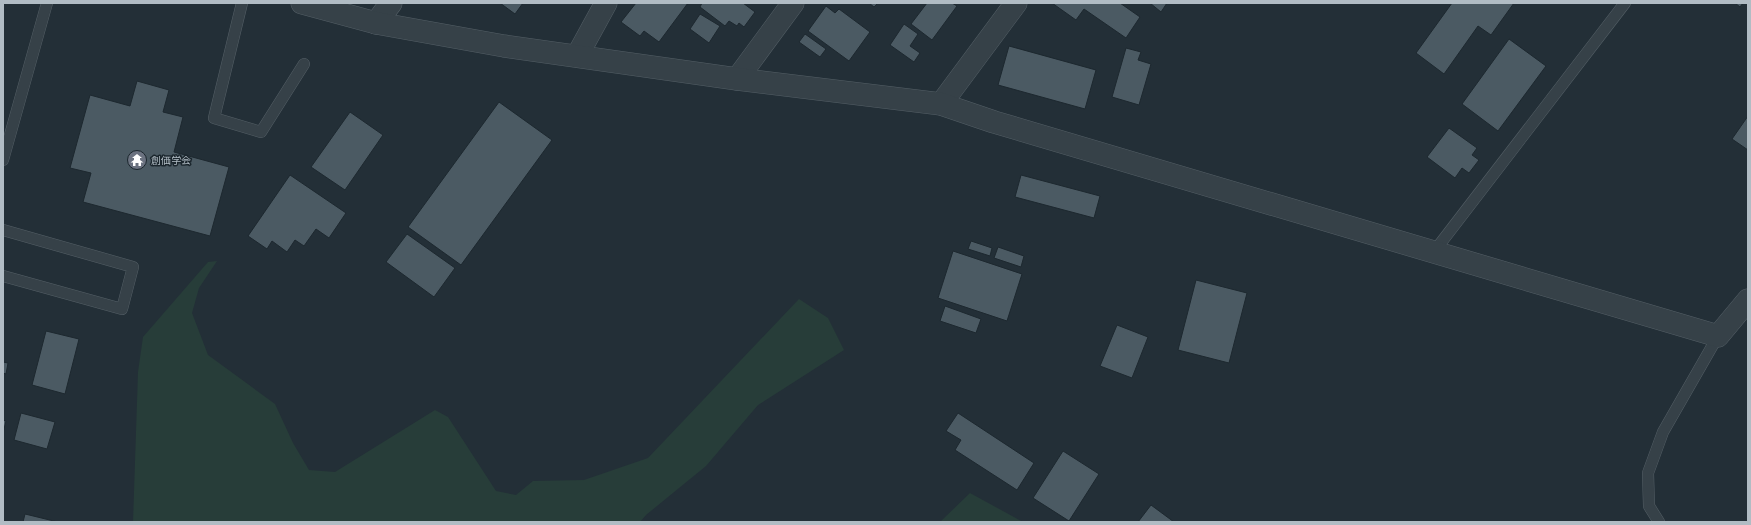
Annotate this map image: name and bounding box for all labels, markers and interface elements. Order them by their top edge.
temple icon: 創価学会 [126,149,148,171]
place label: 創価学会 [151,153,191,167]

